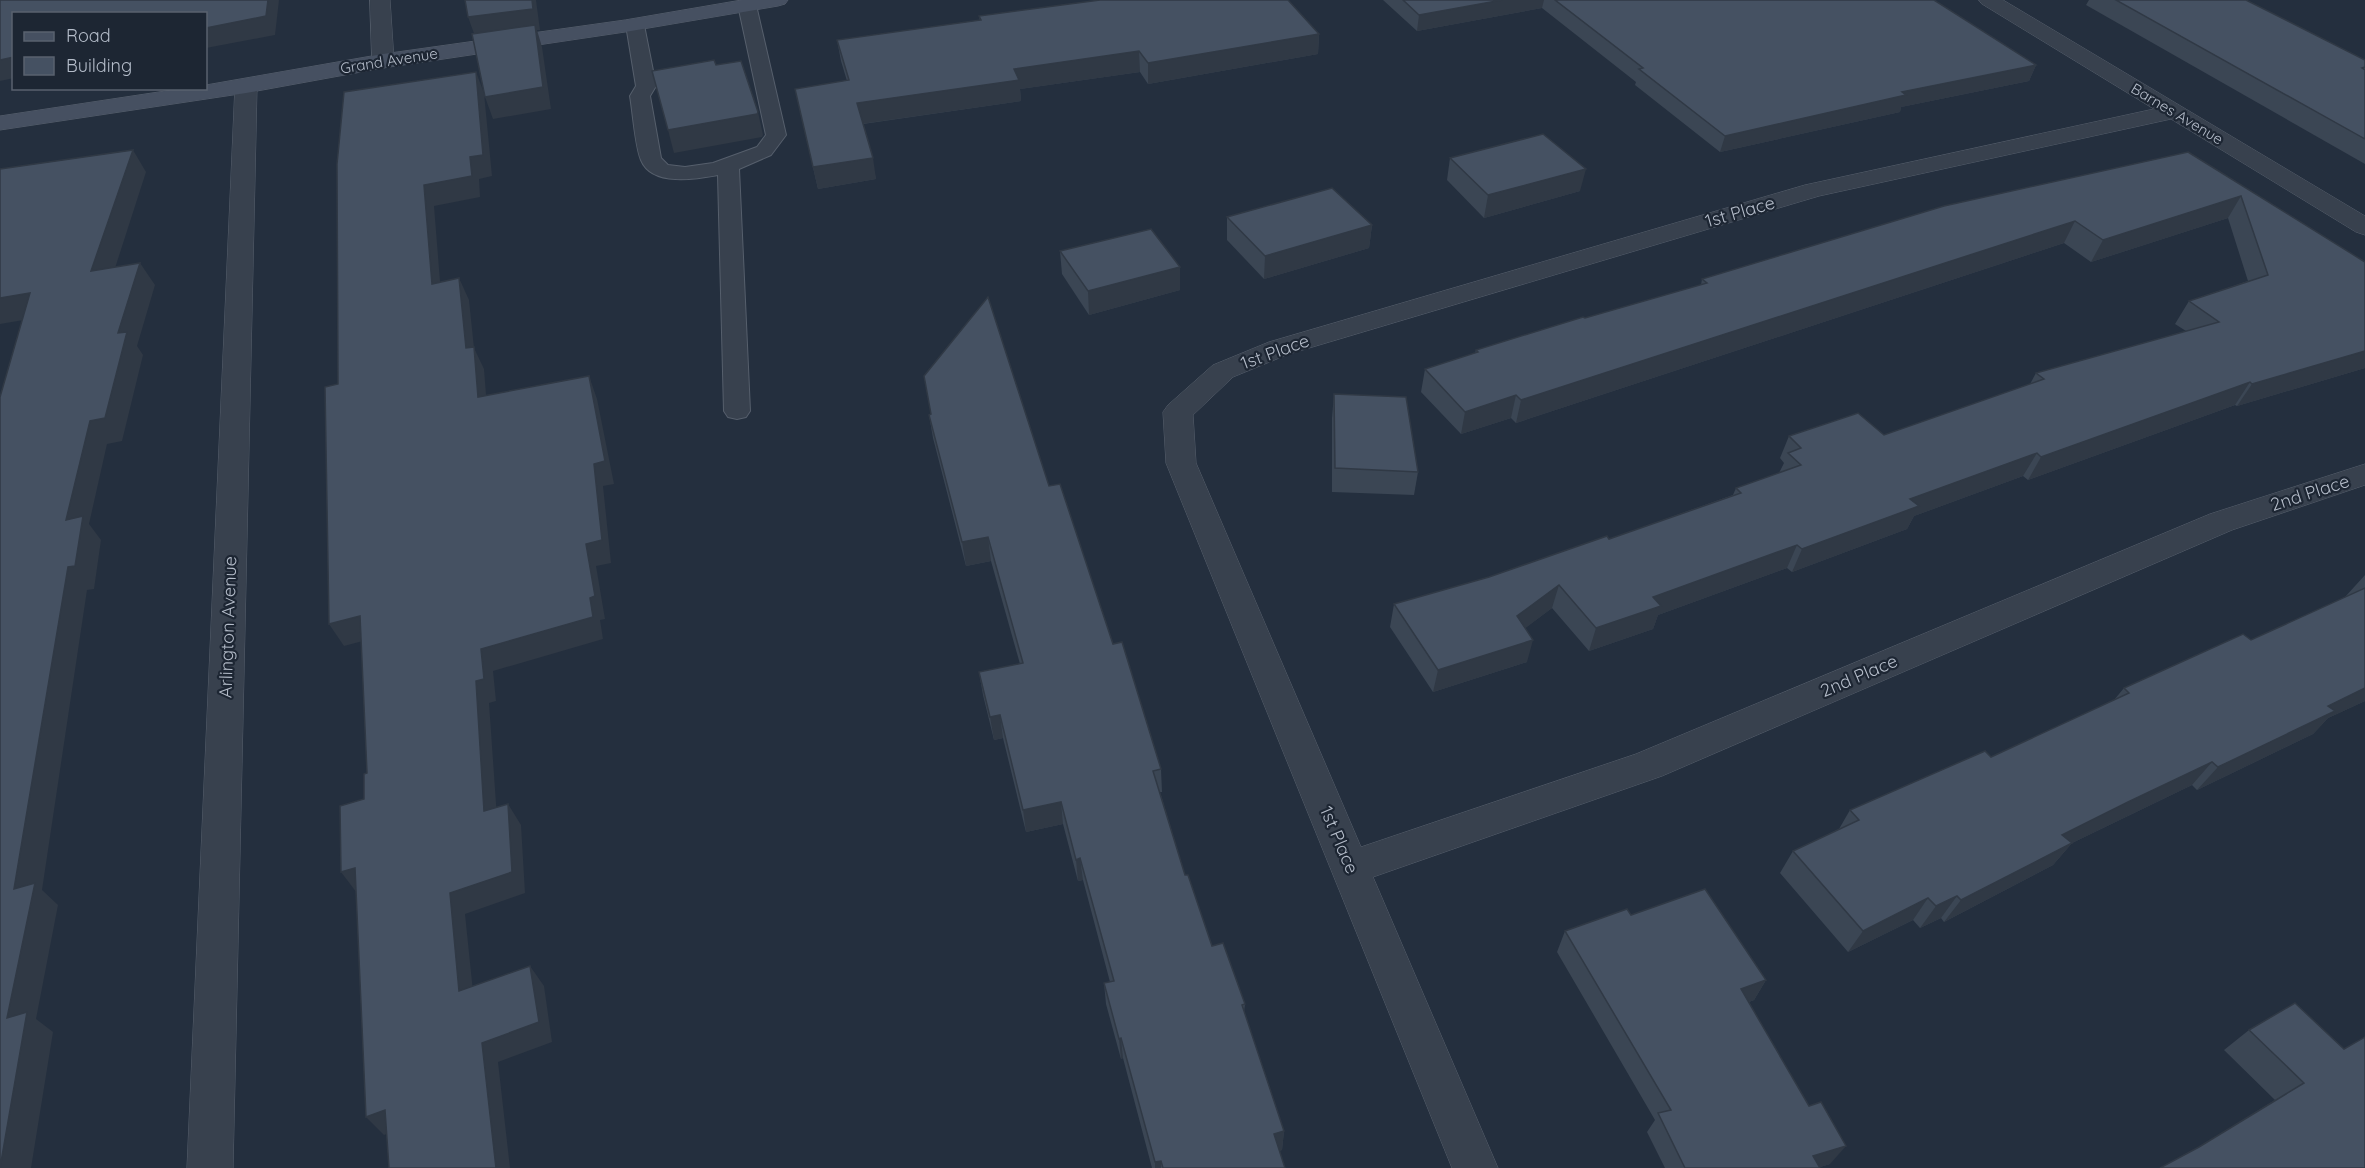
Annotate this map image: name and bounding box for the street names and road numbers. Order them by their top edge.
street label: Grand Avenue [339,43,439,78]
street label: Barnes Avenue [2128,79,2227,149]
street label: 1st Place [1702,191,1777,232]
street label: 1st Place [1237,329,1312,375]
street label: 2nd Place [2268,469,2352,516]
street label: Arlington Avenue [214,556,241,698]
street label: 2nd Place [1817,649,1901,702]
street label: 1st Place [1315,802,1364,877]

